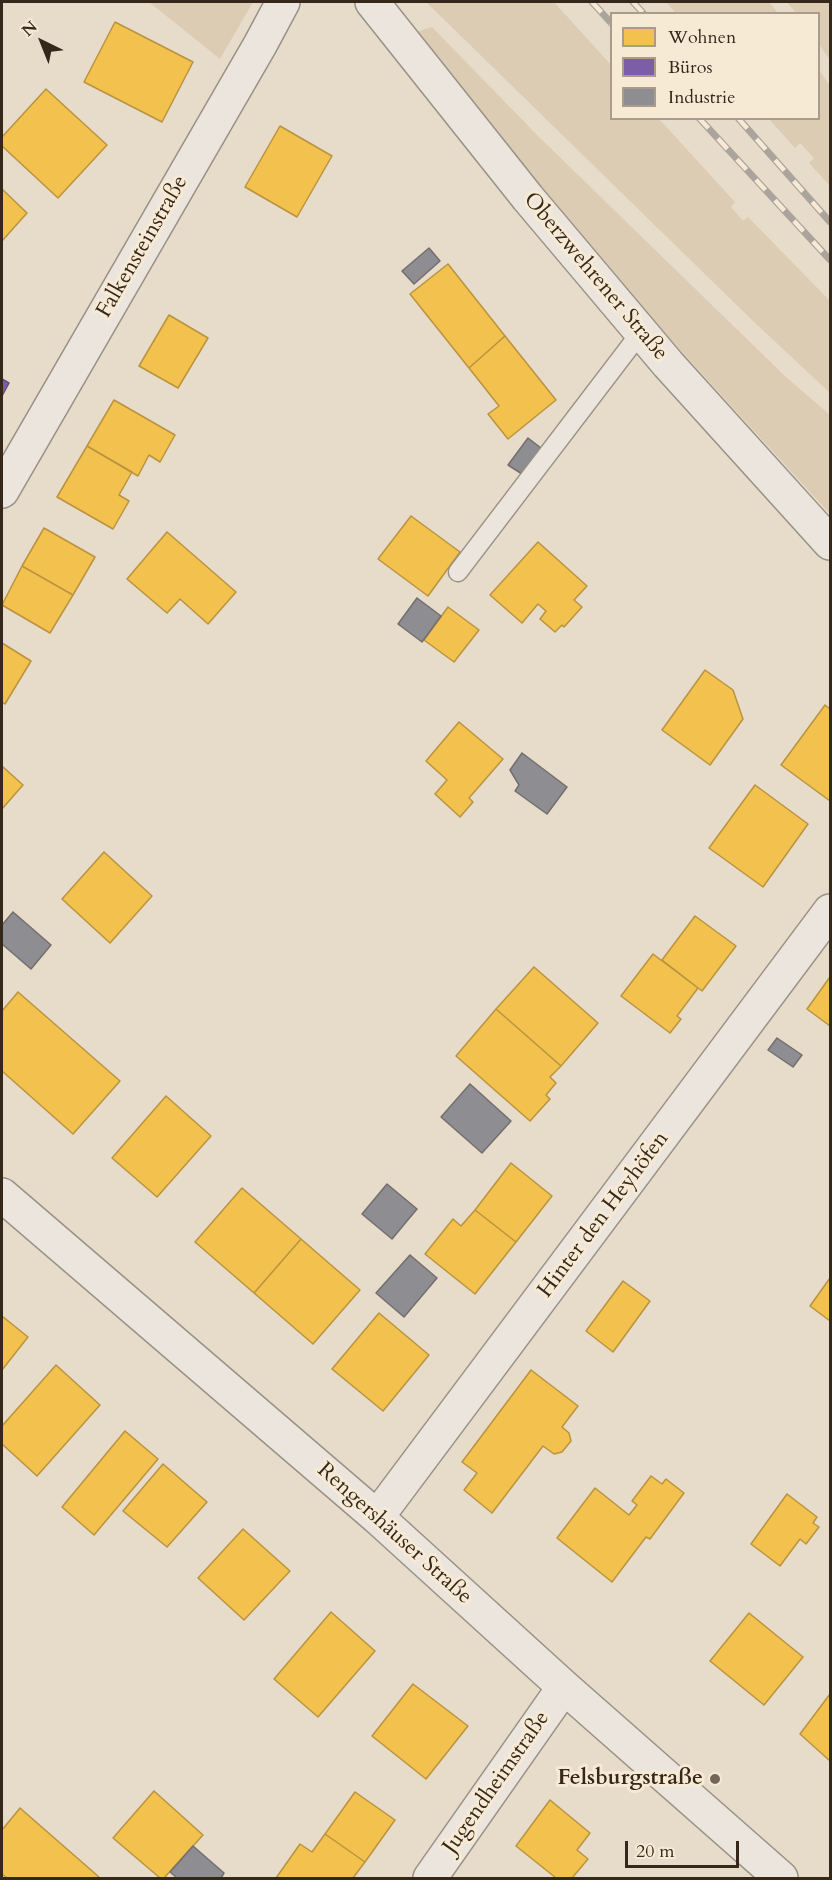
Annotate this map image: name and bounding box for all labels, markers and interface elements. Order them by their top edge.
north arrow [12,12,72,72]
legend [610,12,820,120]
text: N [17,16,42,42]
text: Wohnen [668,25,736,50]
text: Büros [668,55,712,80]
text: Industrie [668,85,735,110]
street label: Falkensteinstraße [92,171,194,323]
street label: Oberzwehrener Straße [517,188,673,366]
street label: Hinter den Heyhöfen [533,1127,675,1303]
street label: Rengershäuser Straße [311,1458,477,1610]
street label: Jugendheimstraße [438,1707,556,1859]
place label: Felsburgstraße [557,1766,703,1792]
marker: Felsburgstraße [708,1772,722,1786]
scale bar [628,1829,742,1867]
text: 20 m [636,1839,675,1864]

